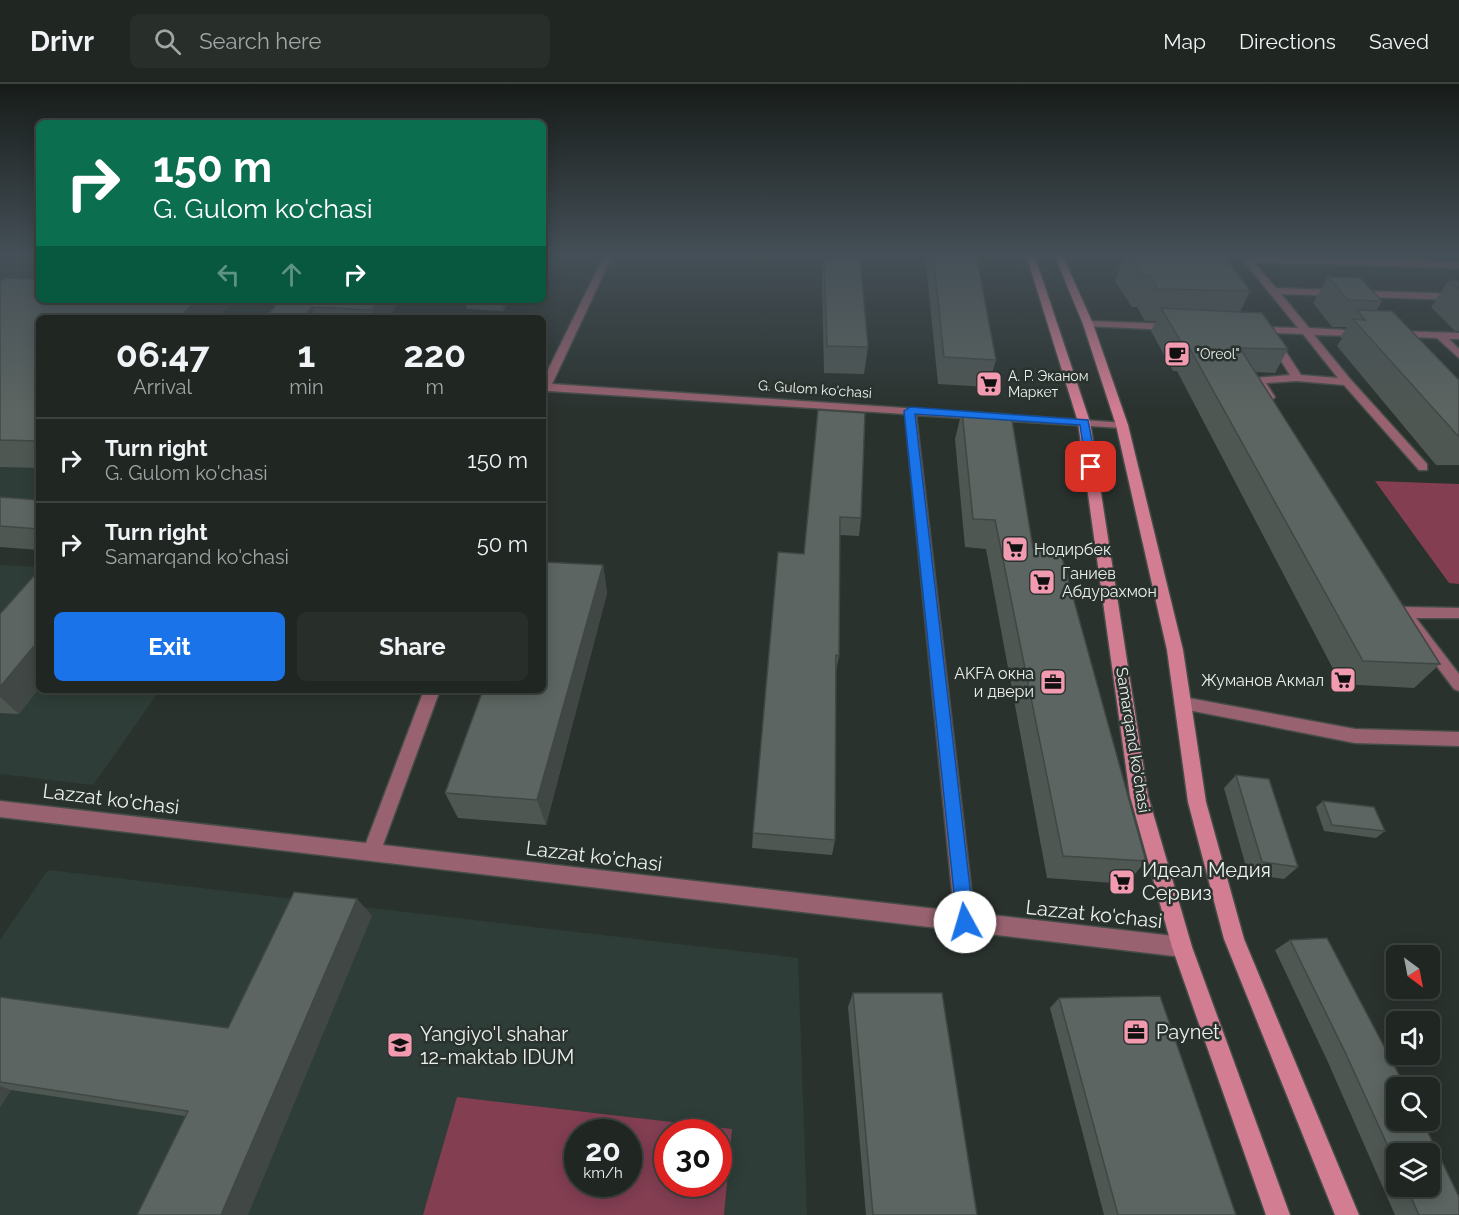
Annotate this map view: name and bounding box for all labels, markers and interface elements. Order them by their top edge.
search box [130,14,550,68]
text: Drivr [30,25,94,58]
icon: search [151,25,184,58]
text: Search here [199,28,321,54]
text: Map [1163,29,1206,54]
text: Directions [1239,29,1336,54]
text: Saved [1369,29,1429,54]
text: 150 m [153,143,272,192]
icon: right [54,144,132,222]
text: G. Gulom ko'chasi [153,193,373,224]
icon: left [212,258,245,291]
icon: ahead [275,258,308,291]
icon: right [338,258,371,291]
text: 06:47 [116,333,209,375]
text: 1 [298,333,315,375]
text: 220 [403,333,466,375]
cafe icon: "Oreol" [1162,339,1192,369]
place label: "Oreol" [1196,346,1239,362]
place label: А. Р. Эканом Маркет [1008,368,1089,400]
supermarket icon: А. Р. Эканом Маркет [974,369,1004,399]
text: Arrival [133,375,192,399]
text: min [289,375,324,399]
text: m [426,375,444,399]
street label: G. Gulom ko'chasi [758,377,872,401]
text: Turn right [105,435,208,461]
pin [1065,441,1116,492]
icon: right [54,444,87,477]
text: 150 m [467,447,528,473]
icon: arrive [1074,450,1107,483]
text: G. Gulom ko'chasi [105,461,268,485]
text: Turn right [105,519,208,545]
icon: right [54,528,87,561]
text: 50 m [477,531,528,557]
supermarket icon: Нодирбек [1000,534,1030,564]
place label: Нодирбек [1034,540,1111,559]
text: Samarqand ko'chasi [105,545,289,569]
place label: Ганиев Абдурахмон [1062,564,1157,601]
supermarket icon: Ганиев Абдурахмон [1027,567,1057,597]
button: Exit [54,612,285,681]
button: Share [297,612,528,681]
place label: AKFA окна и двери [954,664,1034,701]
supermarket icon: Жуманов Акмал [1328,665,1358,695]
street label: Samarqand ko'chasi [1112,666,1154,814]
office icon: AKFA окна и двери [1038,667,1068,697]
place label: Жуманов Акмал [1201,671,1324,690]
street label: Lazzat ko'chasi [41,779,181,819]
street label: Lazzat ko'chasi [524,836,664,876]
place label: Идеал Медия Сервиз [1142,858,1271,905]
supermarket icon: Идеал Медия Сервиз [1107,867,1137,897]
position arrow [933,890,997,954]
street label: Lazzat ko'chasi [1024,895,1164,933]
north arrow [1386,945,1440,999]
map controls [1386,945,1440,1197]
button: sound [1386,1011,1440,1065]
office icon: Paynet [1121,1017,1151,1047]
place label: Paynet [1156,1020,1220,1044]
place label: Yangiyo'l shahar 12-maktab IDUM [420,1022,574,1069]
school or university icon: Yangiyo'l shahar 12-maktab IDUM [385,1030,415,1060]
button: search [1386,1077,1440,1131]
speed limit sign: 30 [654,1119,732,1197]
text: 20 [585,1133,621,1168]
button: layers [1386,1143,1440,1197]
text: km/h [583,1164,623,1182]

